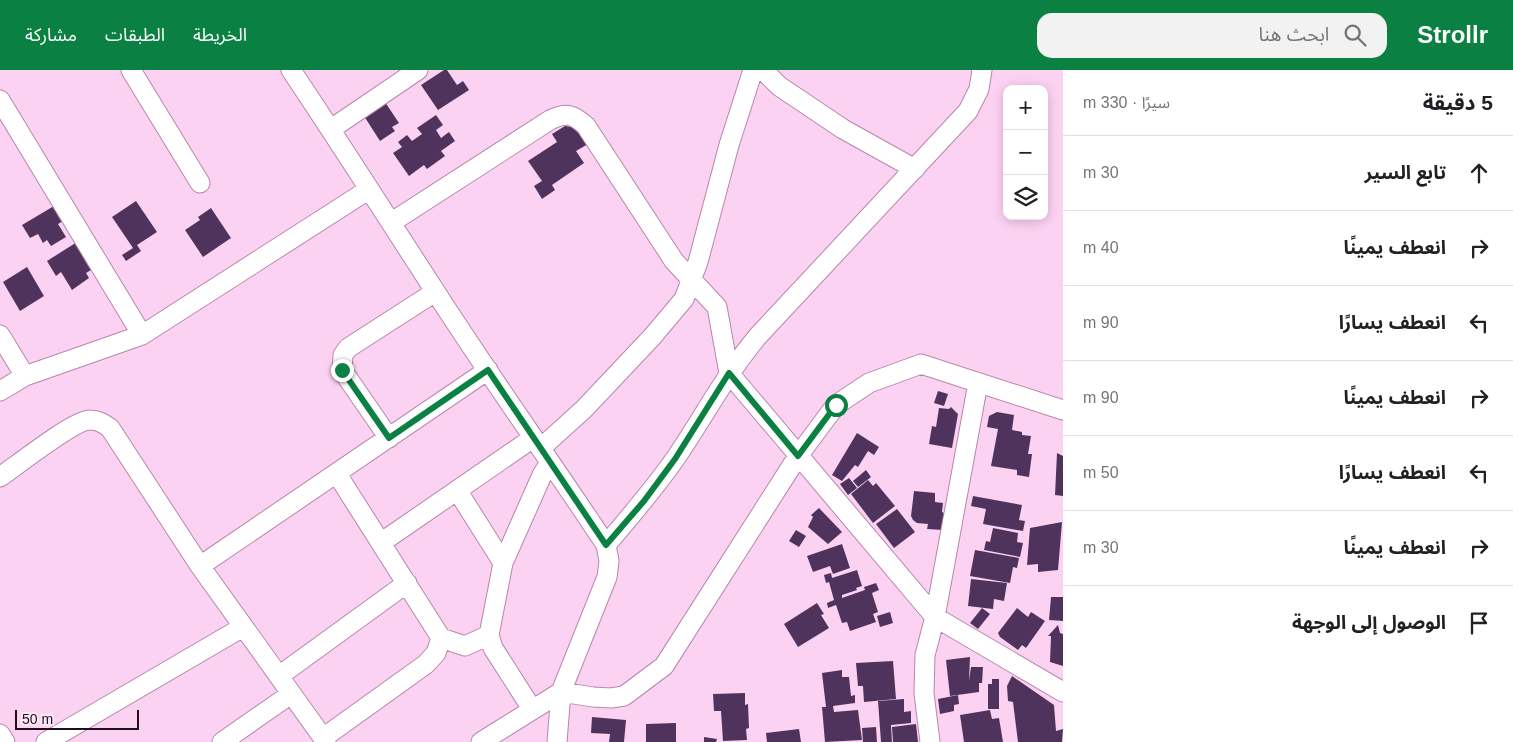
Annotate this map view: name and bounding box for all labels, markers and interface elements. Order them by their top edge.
search box [1037,13,1387,58]
icon: search [1341,21,1369,49]
text: Strollr [1417,21,1488,48]
text: ابحث هنا [1259,24,1329,45]
text: مشاركة [25,25,77,45]
text: الطبقات [105,25,165,45]
text: الخريطة [193,25,247,45]
map controls [1003,85,1048,220]
button: + [1003,85,1048,130]
text: 5 دقيقة [1423,91,1493,114]
text: سيرًا · 330 m [1083,94,1170,111]
button: − [1003,130,1048,175]
icon: ahead [1465,159,1493,187]
text: تابع السير [1364,162,1446,183]
text: 30 m [1083,164,1119,181]
button: layers [1003,175,1048,220]
icon: right [1465,234,1493,262]
text: انعطف يمينًا [1344,237,1446,258]
text: 40 m [1083,239,1119,256]
icon: left [1465,309,1493,337]
text: انعطف يسارًا [1339,312,1446,333]
text: 90 m [1083,314,1119,331]
route end [331,359,354,382]
icon: right [1465,384,1493,412]
text: انعطف يمينًا [1344,387,1446,408]
text: 90 m [1083,389,1119,406]
route start [825,394,848,417]
icon: left [1465,459,1493,487]
text: انعطف يسارًا [1339,462,1446,483]
text: 50 m [1083,464,1119,481]
icon: right [1465,534,1493,562]
text: انعطف يمينًا [1344,537,1446,558]
text: 30 m [1083,539,1119,556]
icon: arrive [1465,609,1493,637]
text: الوصول إلى الوجهة [1292,612,1446,633]
scale bar [15,707,139,730]
text: 50 m [22,711,53,727]

